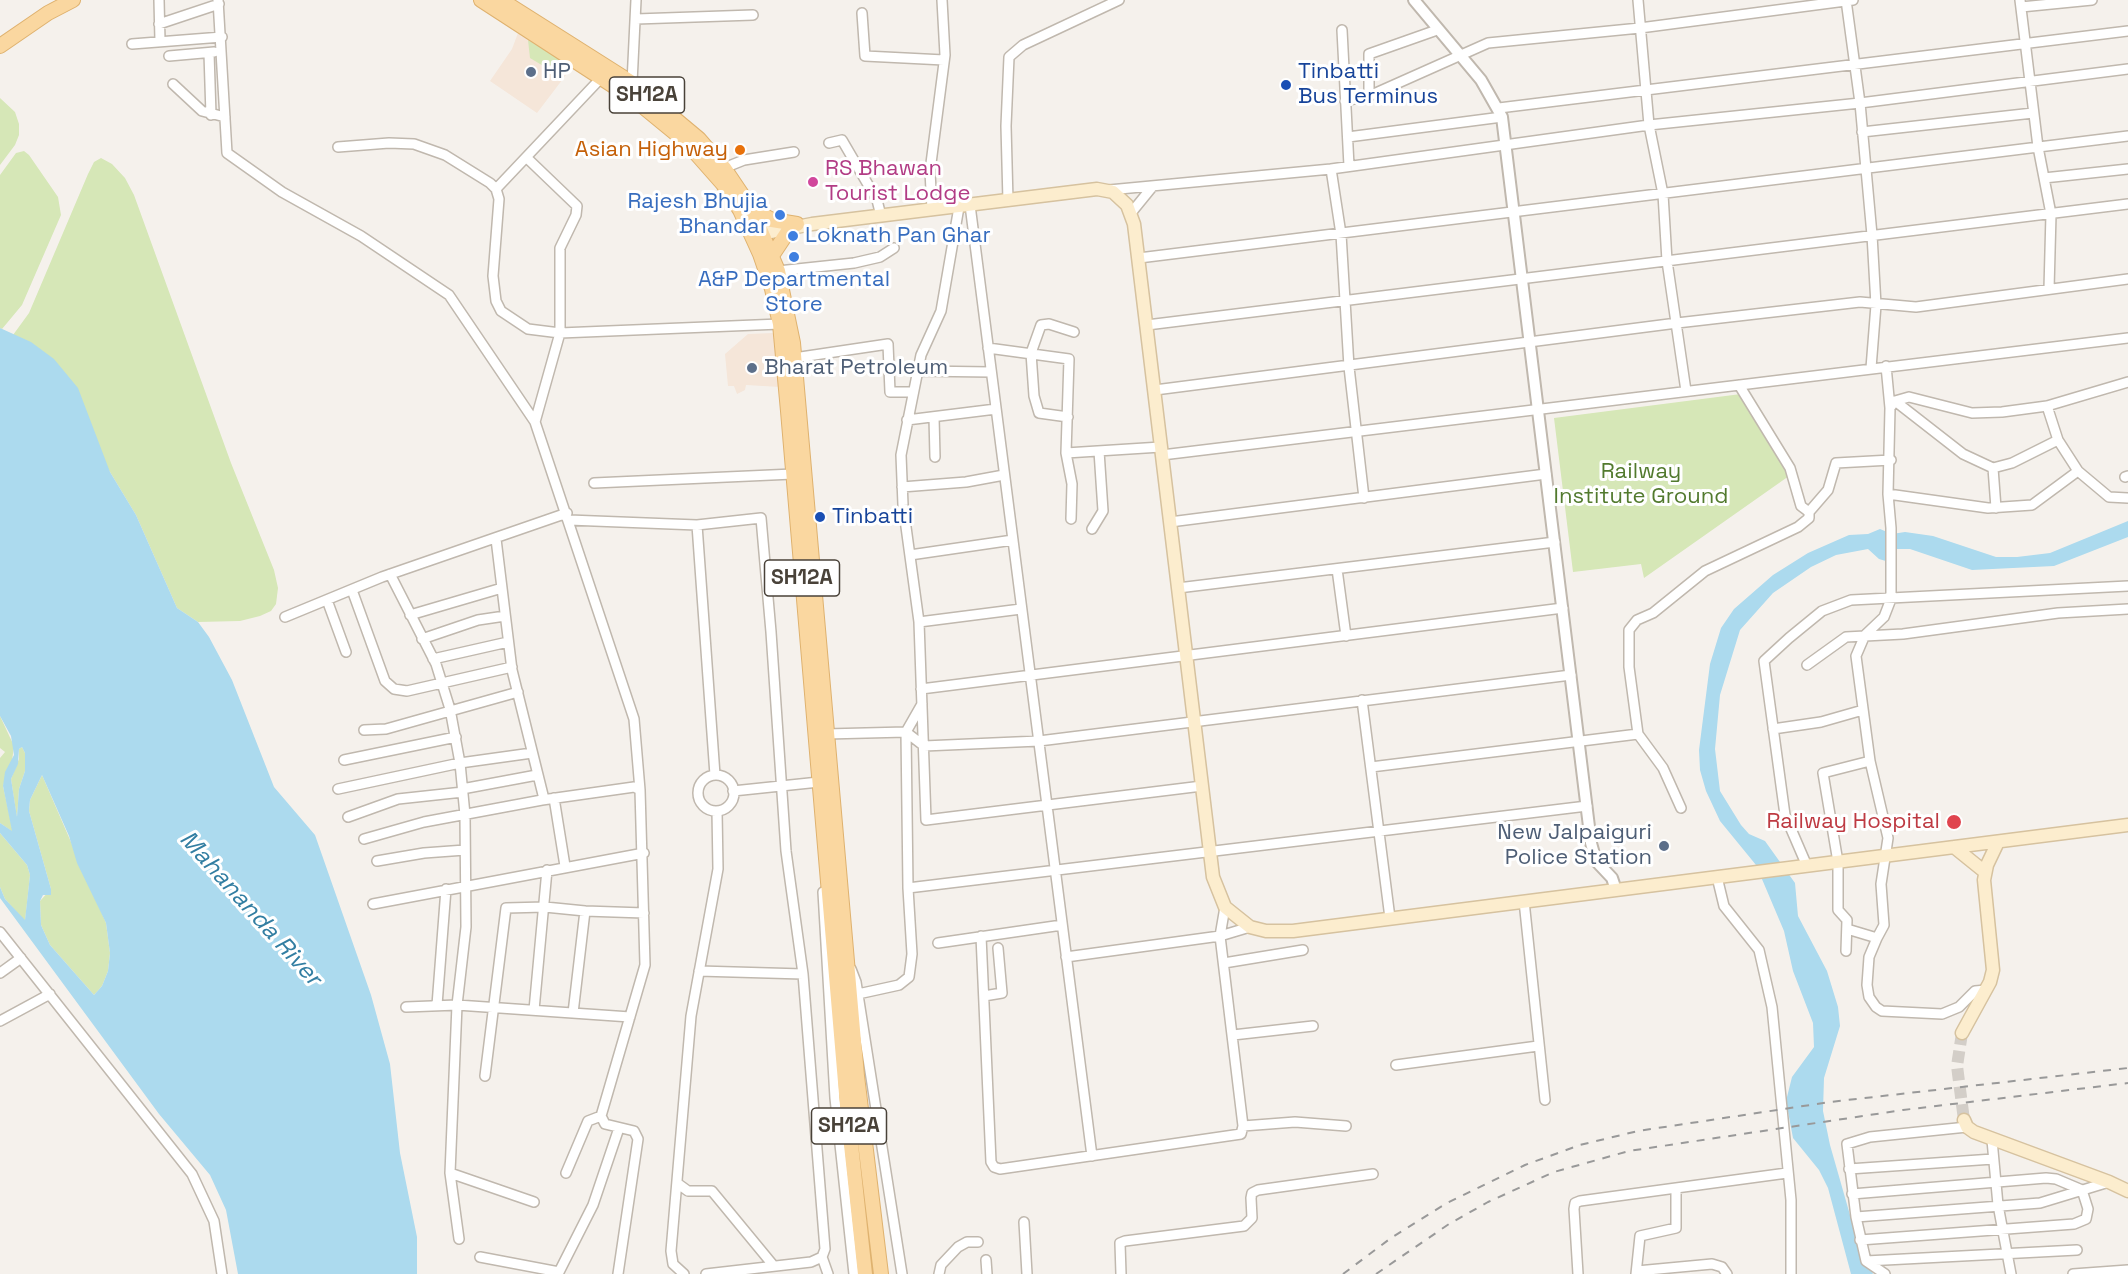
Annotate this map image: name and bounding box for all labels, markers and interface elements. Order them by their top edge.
place label: HP [543,59,571,85]
place label: Tinbatti Bus Terminus [1298,59,1438,110]
marker: HP [524,65,538,79]
road number: SH12A [610,77,684,113]
marker: Tinbatti Bus Terminus [1279,78,1293,92]
place label: Asian Highway [575,137,728,163]
marker: Asian Highway [733,143,747,157]
place label: RS Bhawan Tourist Lodge [825,156,970,208]
marker: RS Bhawan Tourist Lodge [806,175,820,189]
place label: Rajesh Bhujia Bhandar [627,189,768,240]
marker: Rajesh Bhujia Bhandar [773,208,787,222]
place label: Loknath Pan Ghar [805,223,991,249]
marker: Loknath Pan Ghar [786,229,800,243]
marker: A&P Departmental Store [787,250,801,264]
place label: A&P Departmental Store [698,267,890,318]
place label: Bharat Petroleum [764,355,948,381]
marker: Bharat Petroleum [745,361,759,375]
park label: Railway Institute Ground [1554,459,1728,511]
place label: Tinbatti [832,504,913,530]
marker: Tinbatti [813,510,827,524]
road number: SH12A [764,560,840,596]
place label: Railway Hospital [1766,809,1940,835]
marker: Railway Hospital [1945,813,1963,831]
place label: New Jalpaiguri Police Station [1497,820,1652,872]
water label: Mahananda River [173,826,327,992]
marker: New Jalpaiguri Police Station [1657,839,1671,853]
road number: SH12A [812,1108,886,1144]

